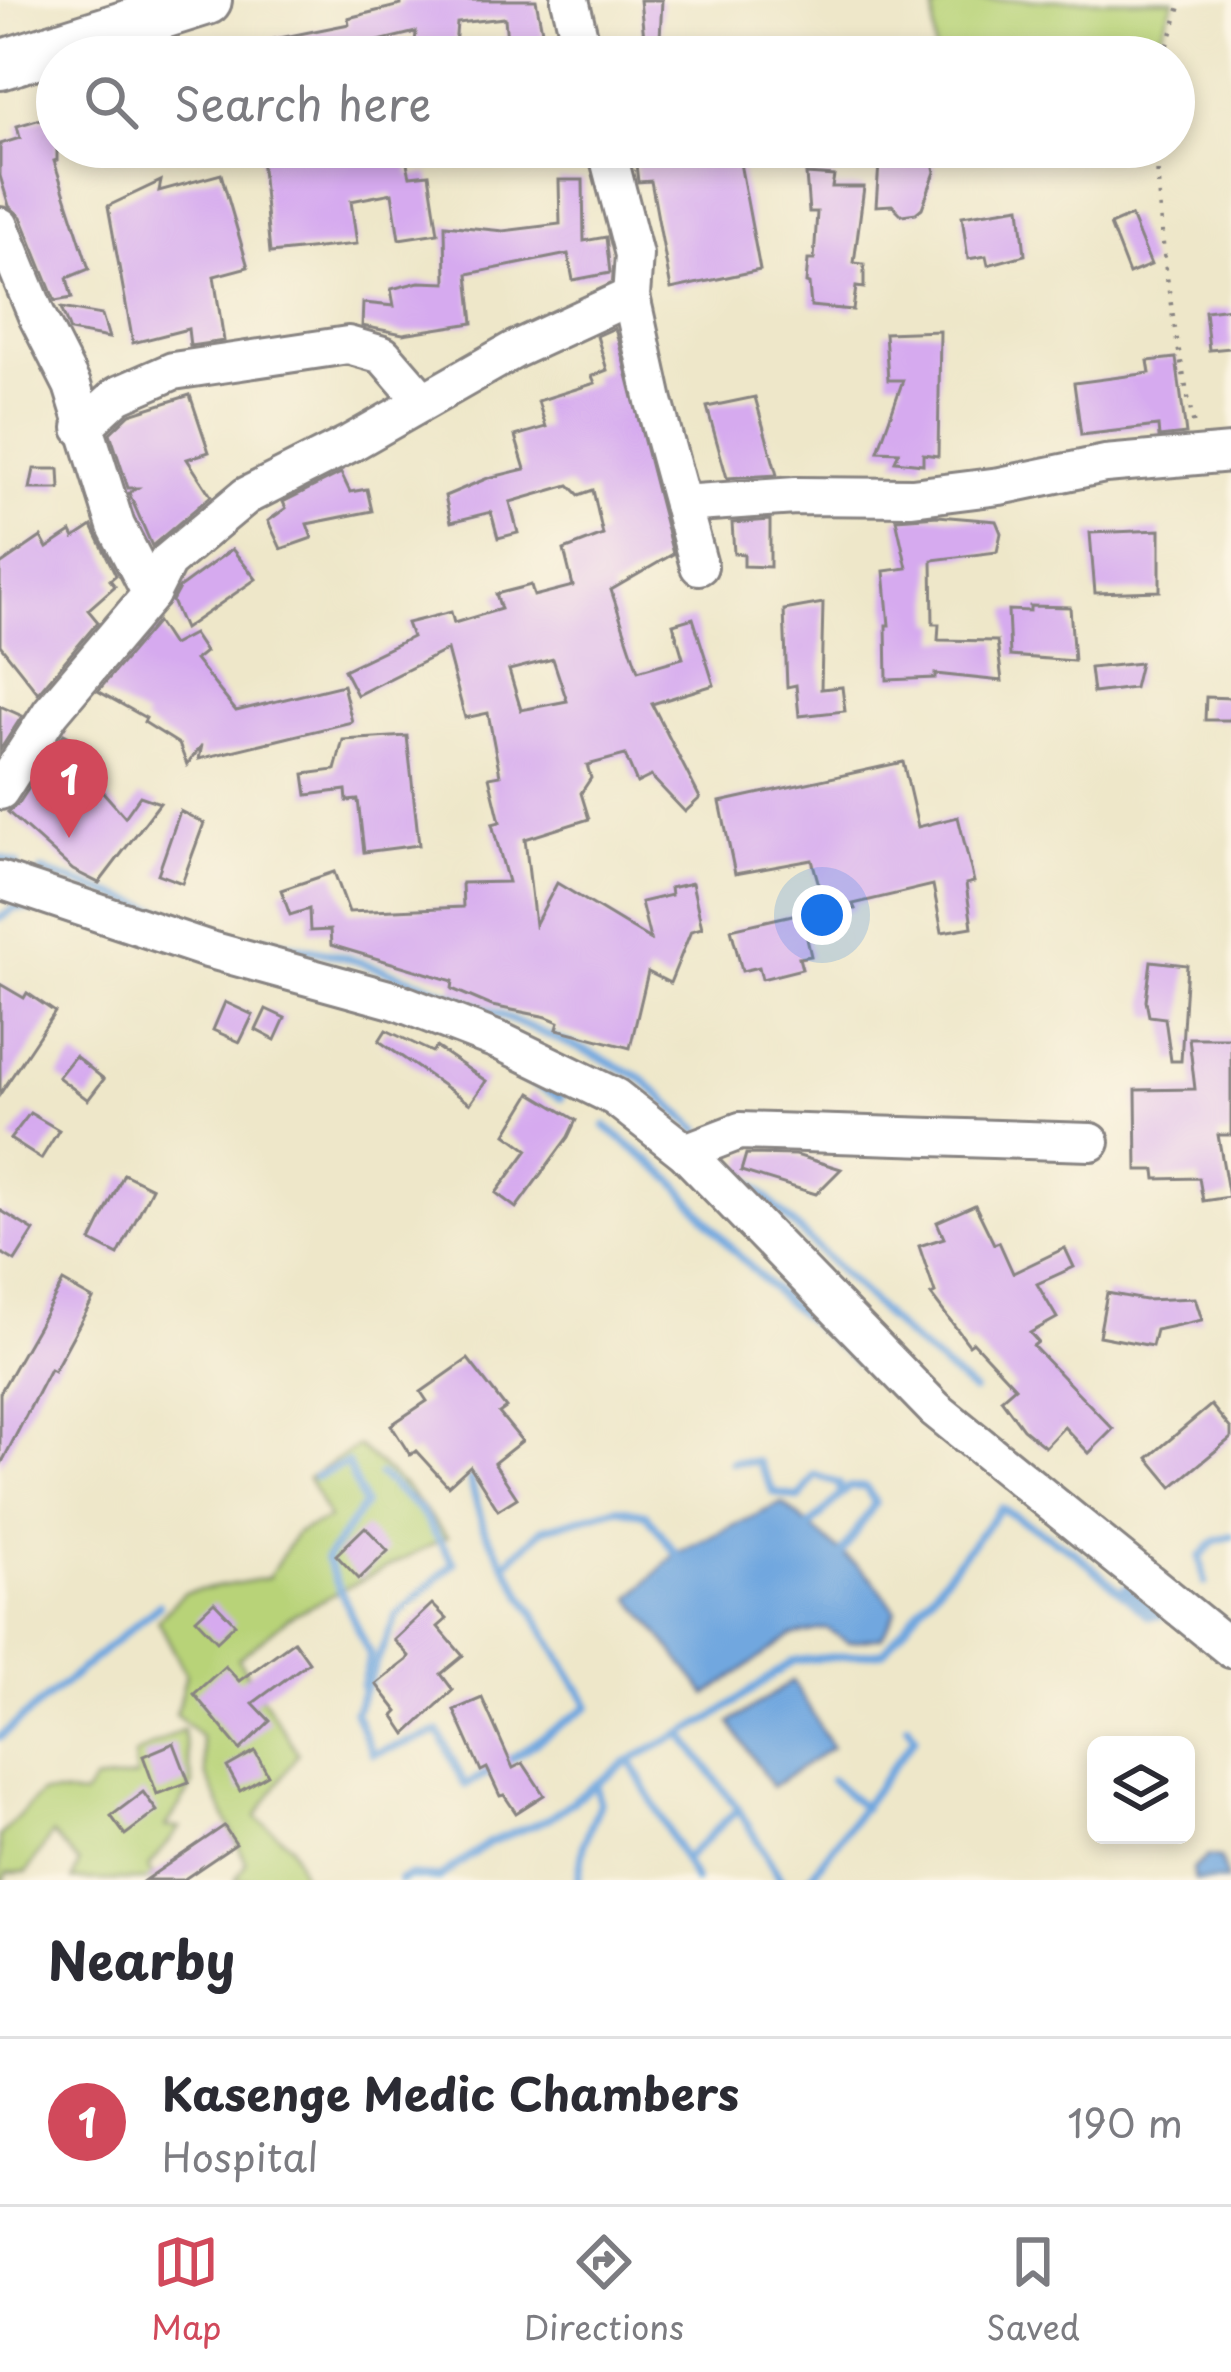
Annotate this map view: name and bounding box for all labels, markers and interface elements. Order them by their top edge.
search box [36,36,1195,168]
text: Search here [174,68,431,136]
icon: search [78,69,144,135]
pin: 1 [30,739,108,838]
your location [792,885,852,945]
map controls [1087,1736,1195,1844]
button: layers [1087,1736,1195,1844]
text: Nearby [48,1920,235,1997]
text: Kasenge Medic Chambers [162,2058,739,2126]
text: 1 [78,2092,96,2151]
text: 190 m [1067,2092,1183,2151]
text: Hospital [162,2126,319,2185]
tab: Map [151,2229,222,2351]
tab: Directions [524,2229,684,2351]
tab: Saved [986,2229,1080,2351]

